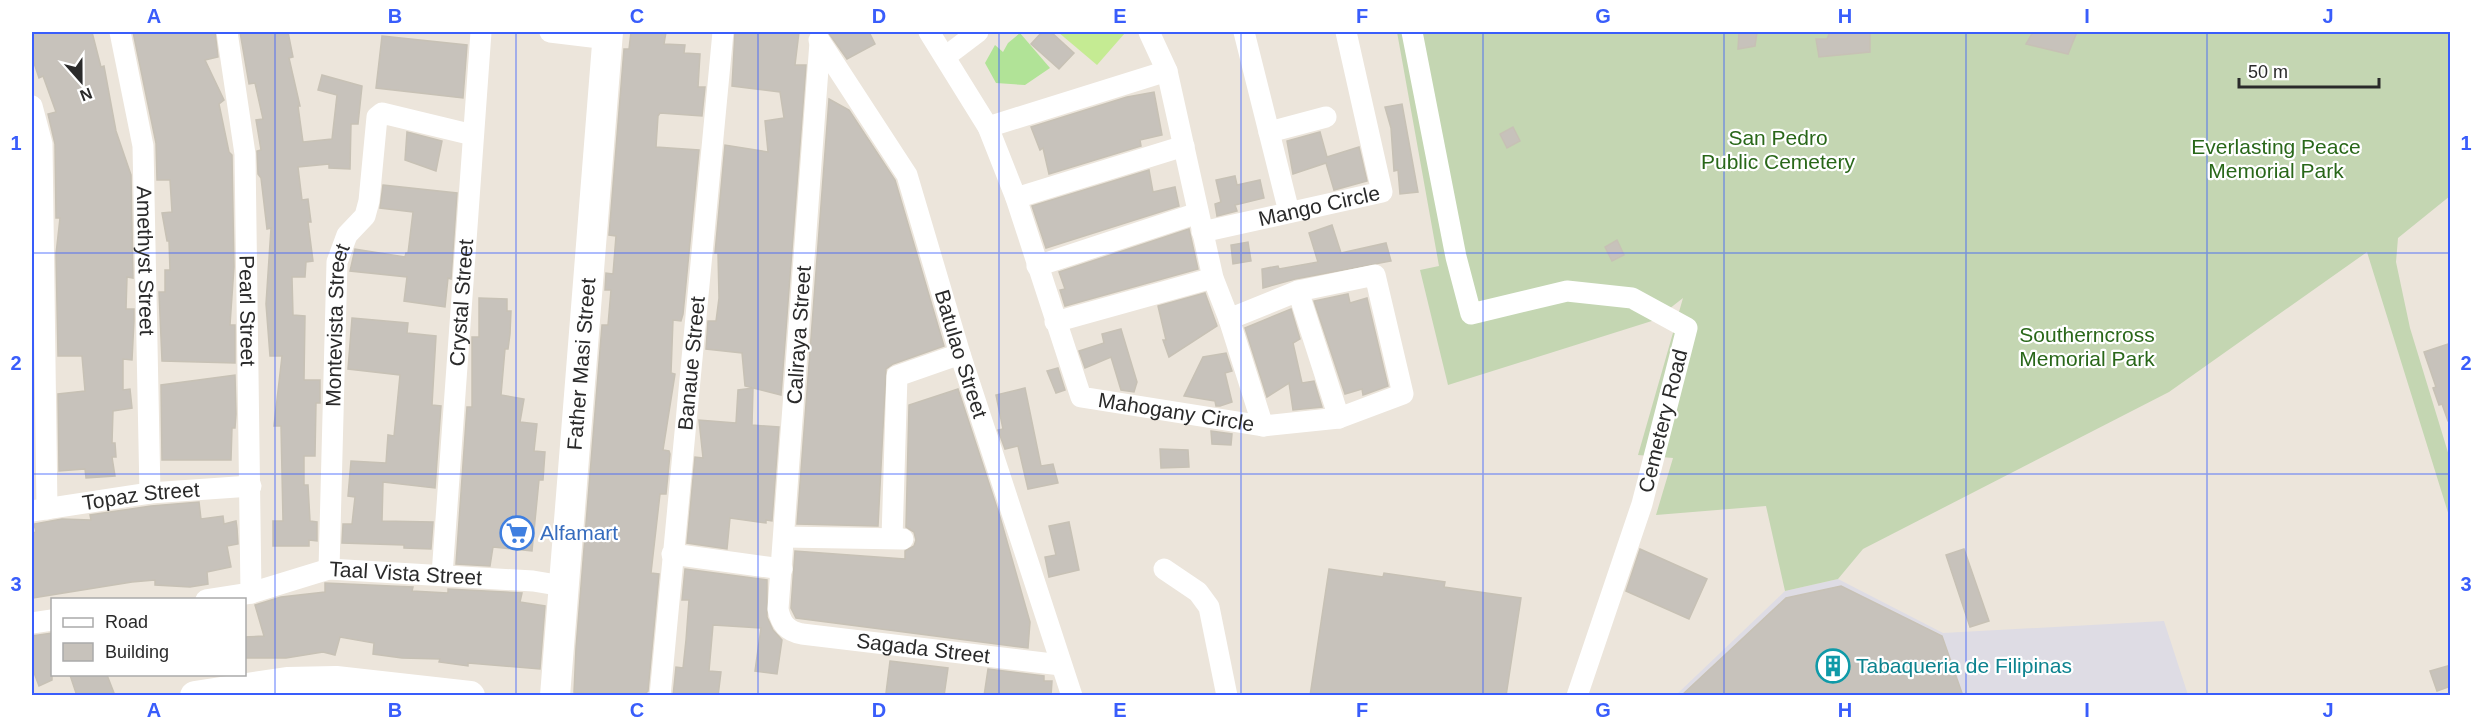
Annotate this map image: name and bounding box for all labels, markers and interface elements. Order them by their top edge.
text: A [147,5,161,27]
text: B [388,5,402,27]
text: C [630,5,644,27]
text: D [872,5,886,27]
text: E [1113,5,1127,27]
text: F [1356,5,1368,27]
text: G [1595,5,1611,27]
text: H [1838,5,1852,27]
text: I [2084,5,2090,27]
text: J [2322,5,2334,27]
north arrow [51,51,111,111]
scale bar [2239,51,2378,89]
text: 50 m [2248,62,2288,82]
text: N [78,85,95,105]
park label: San Pedro Public Cemetery [1701,126,1856,173]
text: 1 [10,132,22,154]
text: 1 [2460,132,2472,154]
park label: Everlasting Peace Memorial Park [2191,135,2361,182]
street label: Mango Circle [1256,181,1382,230]
street label: Amethyst Street [133,186,159,336]
street label: Crystal Street [445,238,477,367]
street label: Montevista Street [321,240,354,407]
street label: Pearl Street [235,255,260,366]
street label: Caliraya Street [782,265,815,405]
street label: Father Masi Street [563,277,599,451]
street label: Batulao Street [931,287,992,421]
street label: Banaue Street [673,295,709,431]
park label: Southerncross Memorial Park [2019,323,2155,370]
street label: Cemetery Road [1634,347,1691,495]
text: 2 [10,352,22,374]
text: 2 [2460,352,2472,374]
street label: Mahogany Circle [1097,388,1256,435]
street label: Topaz Street [81,478,200,514]
supermarket icon: Alfamart [499,515,535,551]
place label: Alfamart [540,521,618,544]
street label: Taal Vista Street [329,557,483,589]
text: 3 [10,573,22,595]
text: 3 [2460,573,2472,595]
legend [51,598,246,676]
text: Road [105,612,148,632]
street label: Sagada Street [855,629,992,667]
text: Building [105,642,169,662]
building icon: Tabaqueria de Filipinas [1815,648,1851,684]
place label: Tabaqueria de Filipinas [1856,654,2072,677]
text: A [147,699,161,721]
text: B [388,699,402,721]
text: C [630,699,644,721]
text: D [872,699,886,721]
text: E [1113,699,1127,721]
text: F [1356,699,1368,721]
text: G [1595,699,1611,721]
text: H [1838,699,1852,721]
text: I [2084,699,2090,721]
text: J [2322,699,2334,721]

